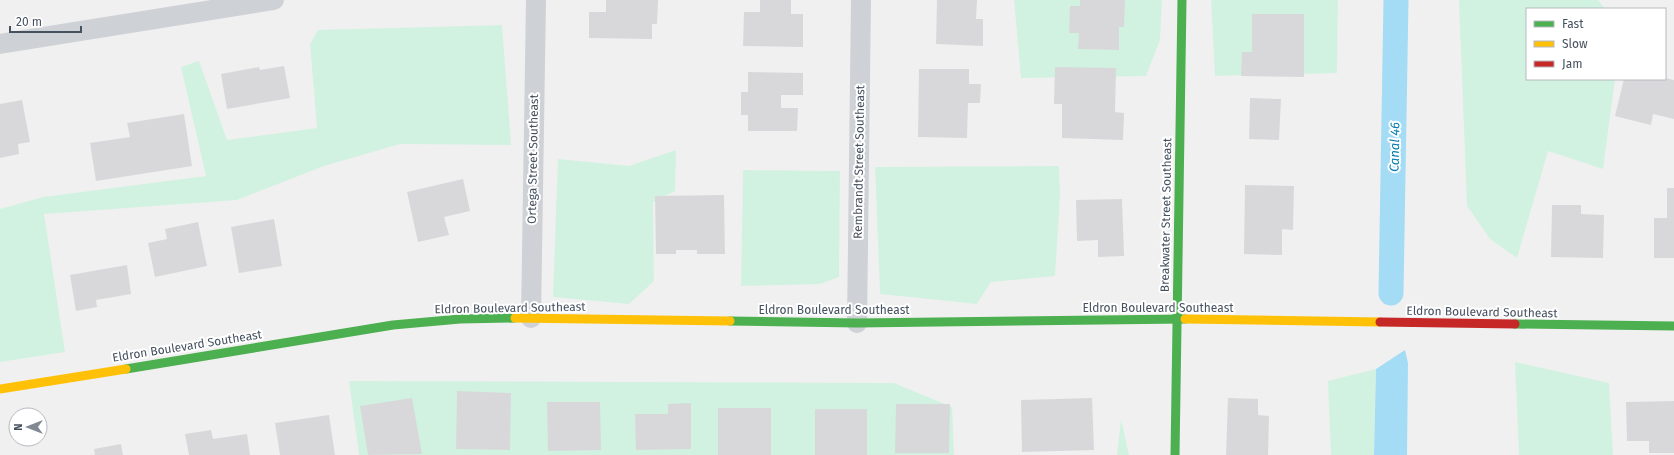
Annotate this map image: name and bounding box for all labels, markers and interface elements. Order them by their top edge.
scale bar [10,8,81,34]
legend [1526,8,1666,80]
text: 20 m [16,15,42,29]
text: Fast [1562,17,1584,31]
text: Slow [1562,37,1588,51]
text: Jam [1562,57,1582,71]
street label: Rembrandt Street Southeast [851,84,867,239]
street label: Ortega Street Southeast [525,93,541,224]
water label: Canal 46 [1387,122,1402,172]
street label: Breakwater Street Southeast [1158,137,1174,292]
street label: Eldron Boulevard Southeast [434,300,586,316]
street label: Eldron Boulevard Southeast [1082,301,1234,315]
street label: Eldron Boulevard Southeast [758,303,910,317]
street label: Eldron Boulevard Southeast [1406,304,1558,320]
street label: Eldron Boulevard Southeast [111,327,263,365]
north arrow [8,407,48,447]
text: N [12,423,25,431]

